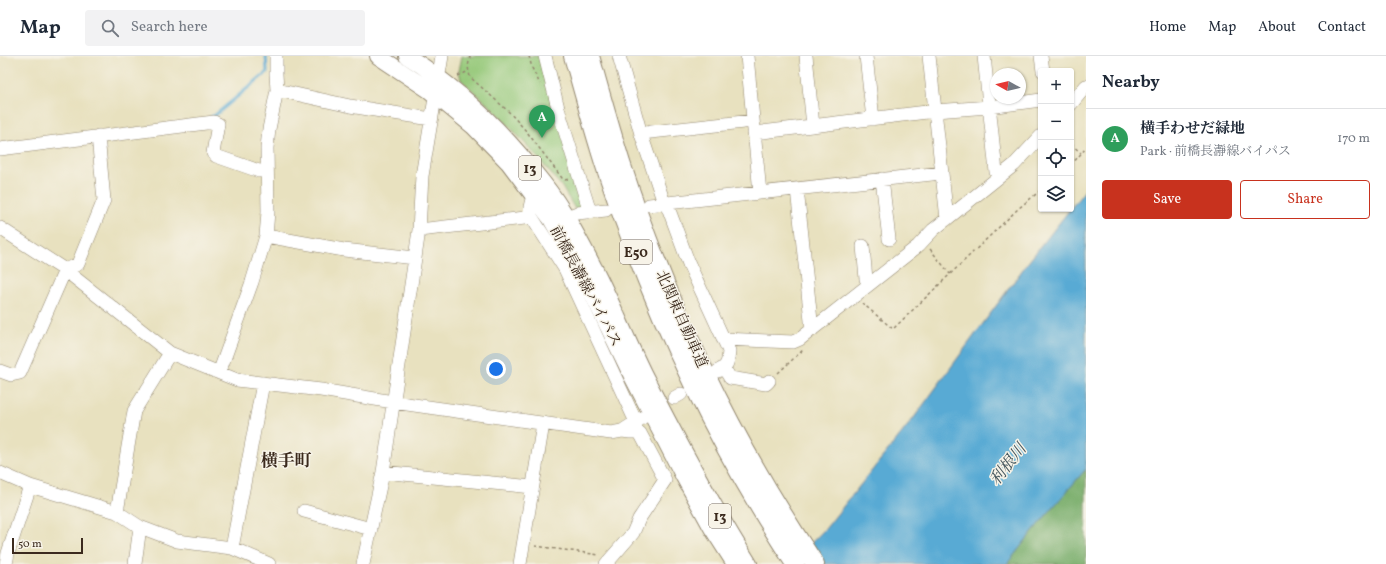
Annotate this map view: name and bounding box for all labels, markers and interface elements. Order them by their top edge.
search box [85,10,365,46]
text: Map [20,15,61,41]
icon: search [99,17,121,39]
text: Search here [131,17,208,38]
text: Home [1149,18,1186,37]
text: Map [1208,18,1236,37]
text: About [1258,18,1296,37]
text: Contact [1318,18,1366,37]
north arrow [990,68,1026,104]
map controls [1038,68,1074,212]
button: + [1038,68,1074,104]
text: Nearby [1102,71,1160,94]
button: − [1038,104,1074,140]
pin: A [529,105,555,138]
text: 横手わせだ緑地 [1140,119,1245,140]
text: A [1110,130,1120,148]
text: 170 m [1337,130,1370,148]
button: locate [1038,140,1074,176]
text: Park · 前橋長瀞線バイパス [1140,143,1291,161]
road number: 13 [519,156,541,180]
button: layers [1038,176,1074,212]
button: Save [1102,180,1232,219]
button: Share [1240,180,1370,219]
street label: 前橋長瀞線バイパス [544,222,626,351]
road number: E50 [620,240,652,264]
street label: 北関東自動車道 [650,267,712,372]
your location [486,359,506,379]
water label: 利根川 [985,438,1033,491]
district label: 横手町 [261,450,312,473]
road number: 13 [709,504,731,528]
scale bar [12,536,83,555]
text: 50 m [18,537,42,552]

